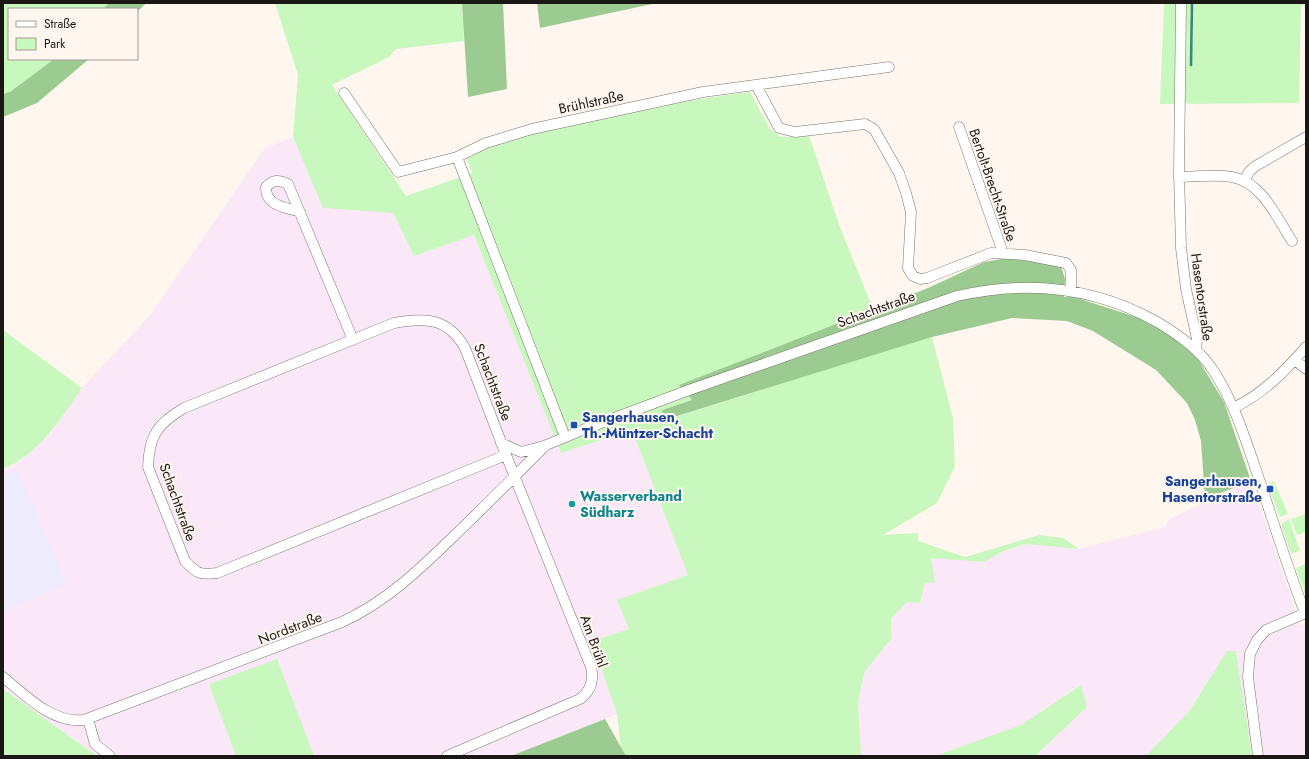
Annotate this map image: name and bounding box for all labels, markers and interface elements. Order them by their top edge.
legend [8,8,138,60]
text: Straße [44,15,76,33]
text: Park [44,35,66,53]
street label: Brühlstraße [557,85,625,119]
street label: Bertolt-Brecht-Straße [964,126,1022,244]
street label: Hasentorstraße [1186,252,1218,342]
street label: Schachtstraße [834,286,918,332]
street label: Schachtstraße [469,340,517,424]
place label: Sangerhausen, Th.-Müntzer-Schacht [582,407,714,443]
marker: Sangerhausen, Th.-Müntzer-Schacht [569,420,579,430]
street label: Schachtstraße [155,460,201,544]
place label: Sangerhausen, Hasentorstraße [1162,471,1262,507]
marker: Sangerhausen, Hasentorstraße [1265,484,1275,494]
place label: Wasserverband Südharz [580,486,682,522]
marker: Wasserverband Südharz [567,499,577,509]
street label: Nordstraße [255,607,325,649]
street label: Am Brühl [575,612,613,670]

